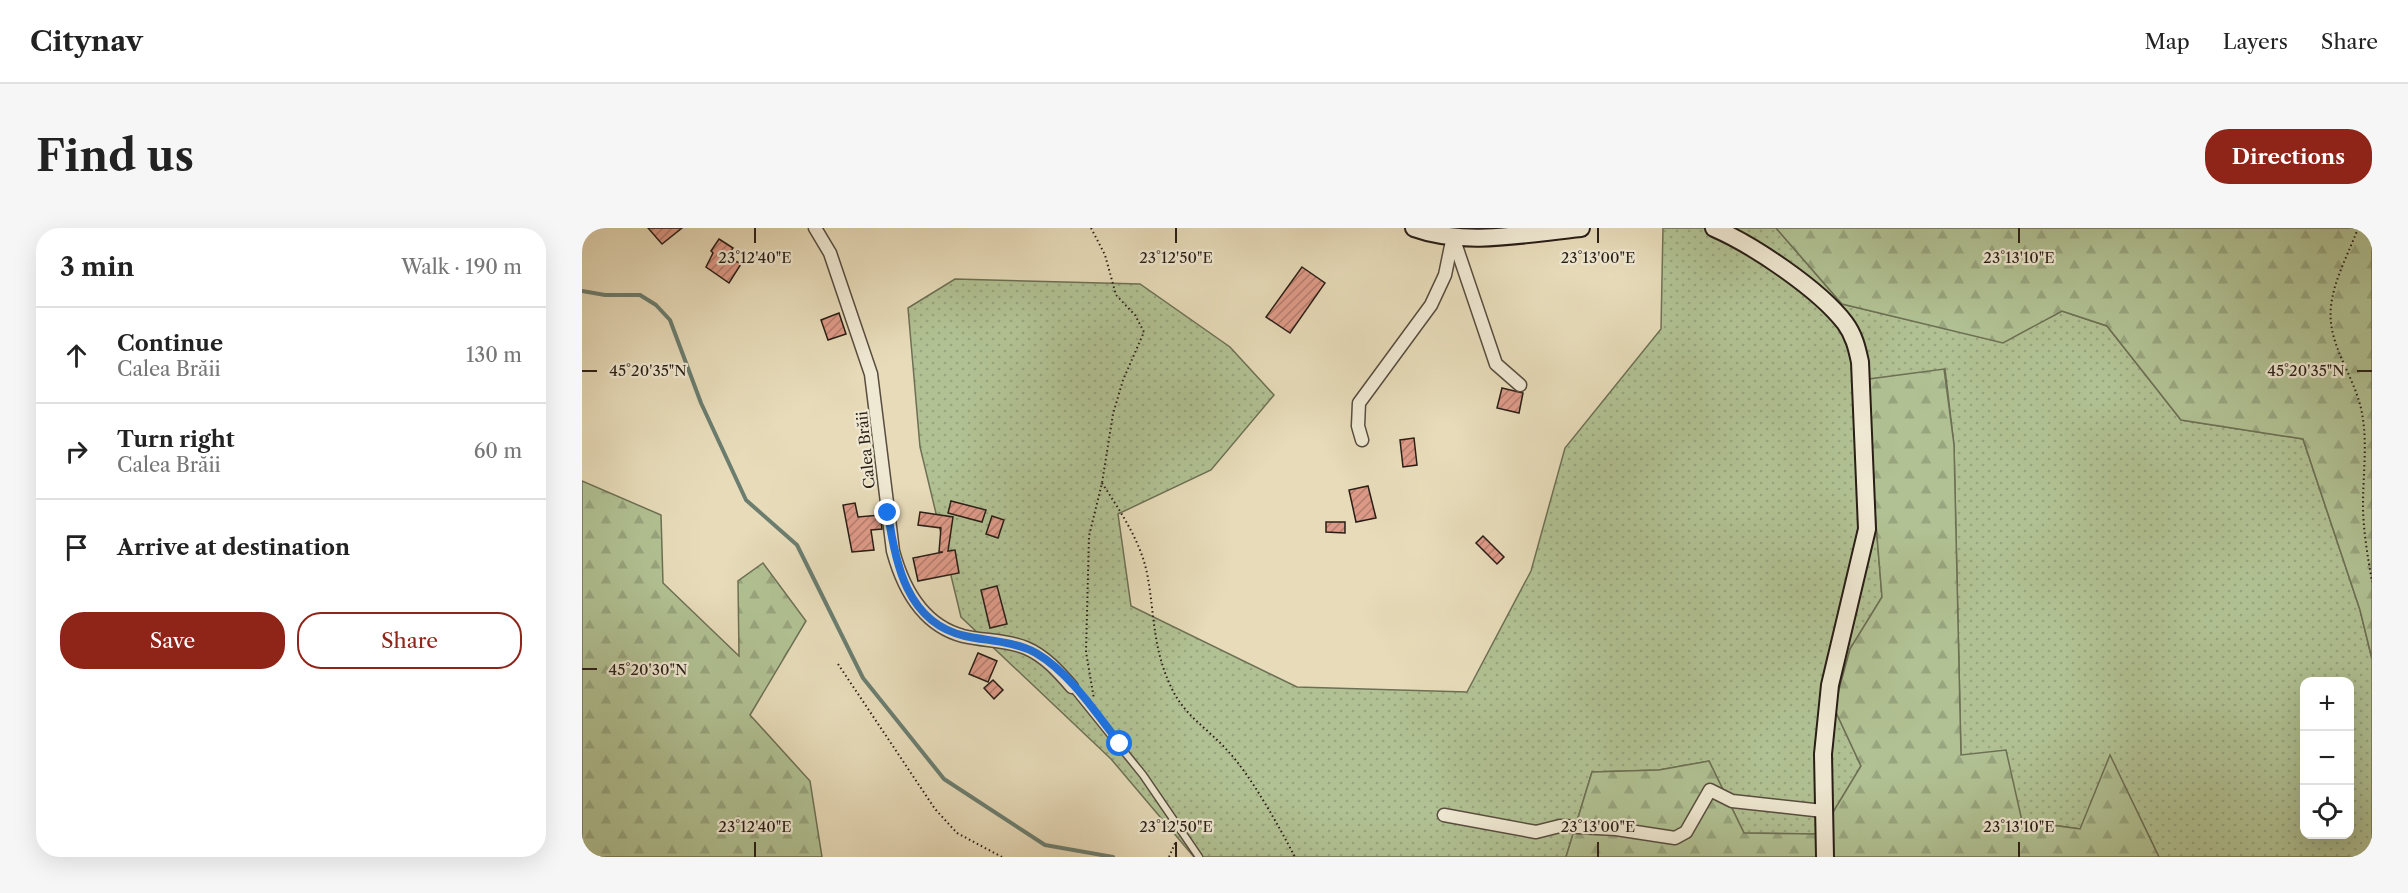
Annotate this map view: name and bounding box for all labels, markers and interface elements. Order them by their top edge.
text: Citynav [30,24,143,58]
text: Map [2145,29,2190,54]
text: Layers [2223,29,2288,54]
text: Share [2321,29,2378,54]
button: Directions [2205,129,2372,184]
text: Find us [36,130,194,182]
text: 23°12'40"E [718,248,792,267]
text: 23°12'50"E [1139,248,1213,267]
text: 23°13'00"E [1561,248,1635,267]
text: 23°13'10"E [1983,248,2055,267]
text: 3 min [60,251,134,283]
text: Walk · 190 m [401,255,522,279]
text: Continue [117,330,223,357]
icon: ahead [60,339,93,372]
text: 130 m [466,343,522,367]
text: Calea Brăii [117,357,221,381]
text: 45°20'35"N [609,361,687,380]
text: 45°20'35"N [2267,361,2345,380]
street label: Calea Brăii [852,410,879,490]
text: Turn right [117,426,235,453]
icon: right [60,435,93,468]
text: 60 m [474,439,522,463]
text: Calea Brăii [117,453,221,477]
route end [874,499,900,525]
icon: arrive [60,531,93,564]
text: Arrive at destination [117,534,350,561]
button: Save [60,612,285,669]
button: Share [297,612,522,669]
text: 45°20'30"N [609,660,687,679]
map controls [2300,677,2354,839]
button: + [2300,677,2354,731]
route start [1106,730,1132,756]
button: − [2300,731,2354,785]
button: locate [2300,785,2354,839]
text: 23°12'40"E [718,817,792,836]
text: 23°12'50"E [1139,817,1213,836]
text: 23°13'00"E [1561,817,1635,836]
text: 23°13'10"E [1983,817,2055,836]

